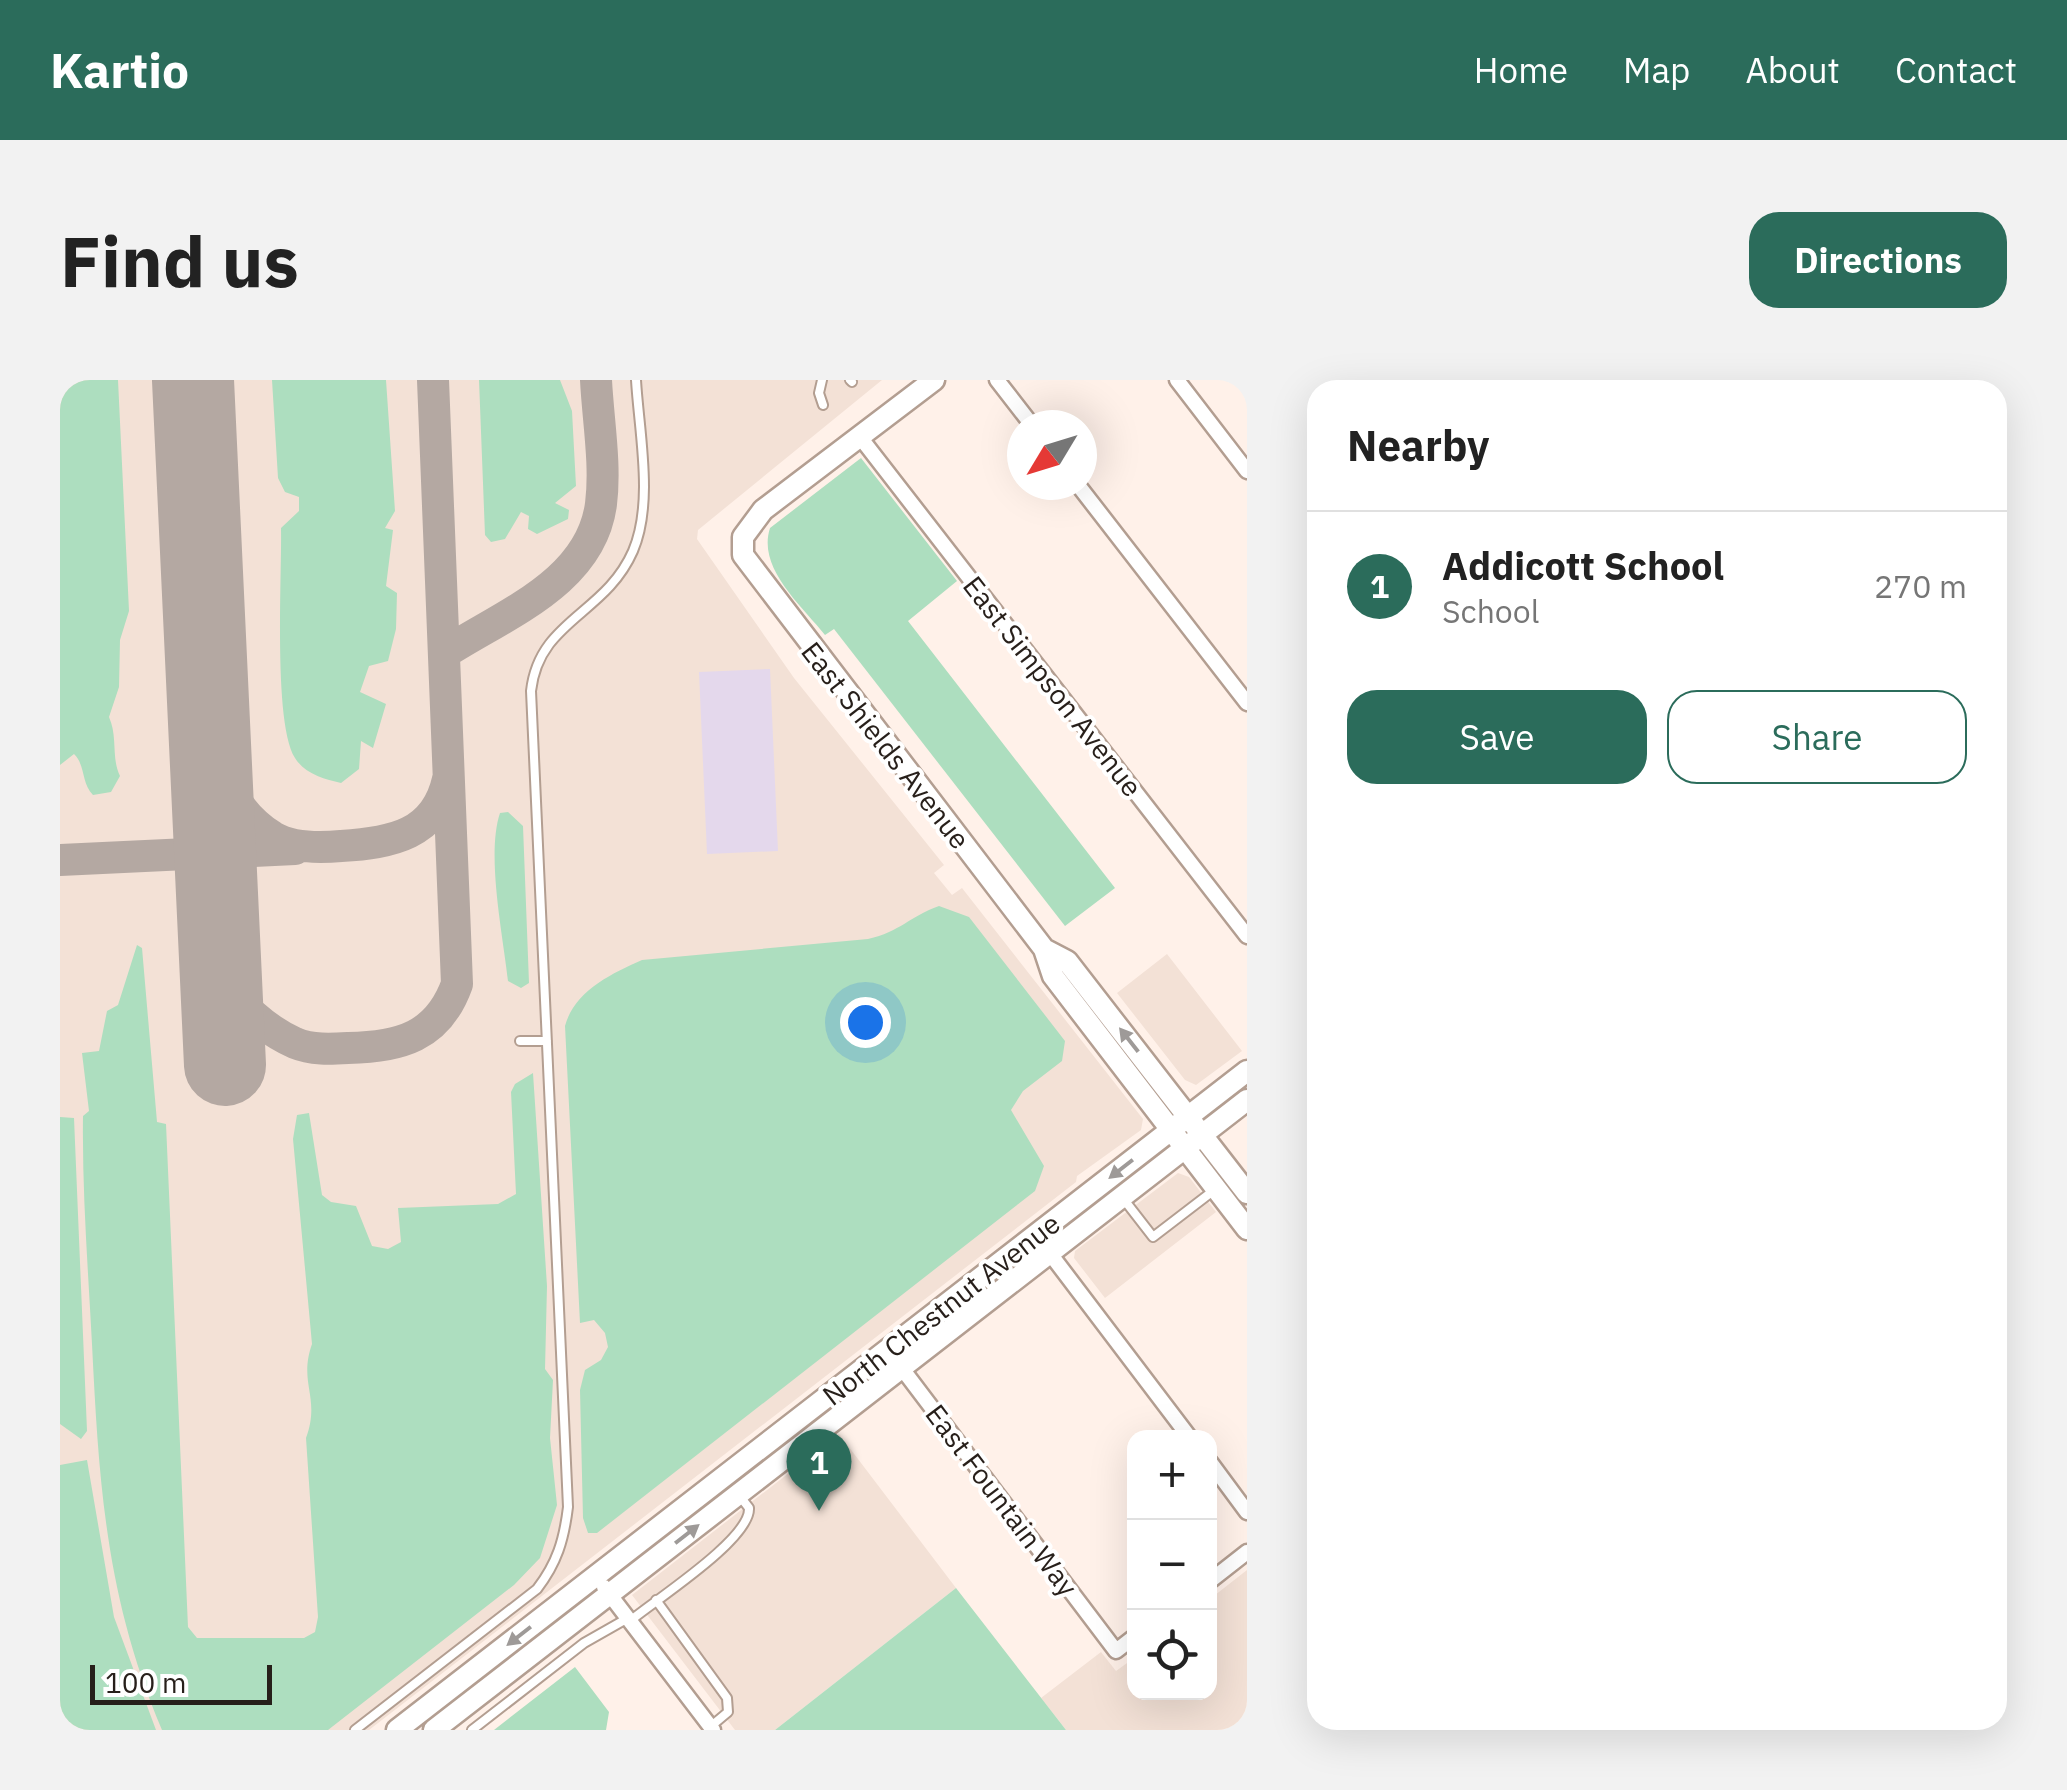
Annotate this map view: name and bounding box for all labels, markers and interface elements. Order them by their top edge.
text: Kartio [50,39,189,101]
text: Home [1474,47,1568,93]
text: Map [1623,47,1690,93]
text: About [1745,47,1840,93]
text: Contact [1895,47,2017,93]
button: Directions [1749,212,2007,308]
text: Find us [60,215,299,306]
north arrow [1007,410,1097,500]
text: Nearby [1347,418,1489,473]
text: Addicott School [1442,541,1724,590]
text: 1 [1370,565,1389,607]
text: 270 m [1874,565,1967,607]
street label: East Simpson Avenue [955,568,1151,804]
text: School [1442,590,1539,632]
street label: East Shields Avenue [793,634,979,856]
button: Save [1347,690,1647,784]
button: Share [1667,690,1967,784]
your location [840,997,891,1048]
one-way arrow [1119,1027,1140,1052]
one-way arrow [1108,1158,1134,1179]
street label: North Chestnut Avenue [815,1205,1067,1413]
street label: East Fountain Way [918,1396,1086,1604]
pin: 1 [786,1428,852,1511]
map controls [1127,1430,1217,1700]
button: + [1127,1430,1217,1520]
button: − [1127,1520,1217,1610]
one-way arrow [674,1525,700,1545]
button: locate [1127,1610,1217,1700]
one-way arrow [506,1625,532,1646]
scale bar [90,1660,272,1704]
text: 100 m [105,1664,186,1701]

